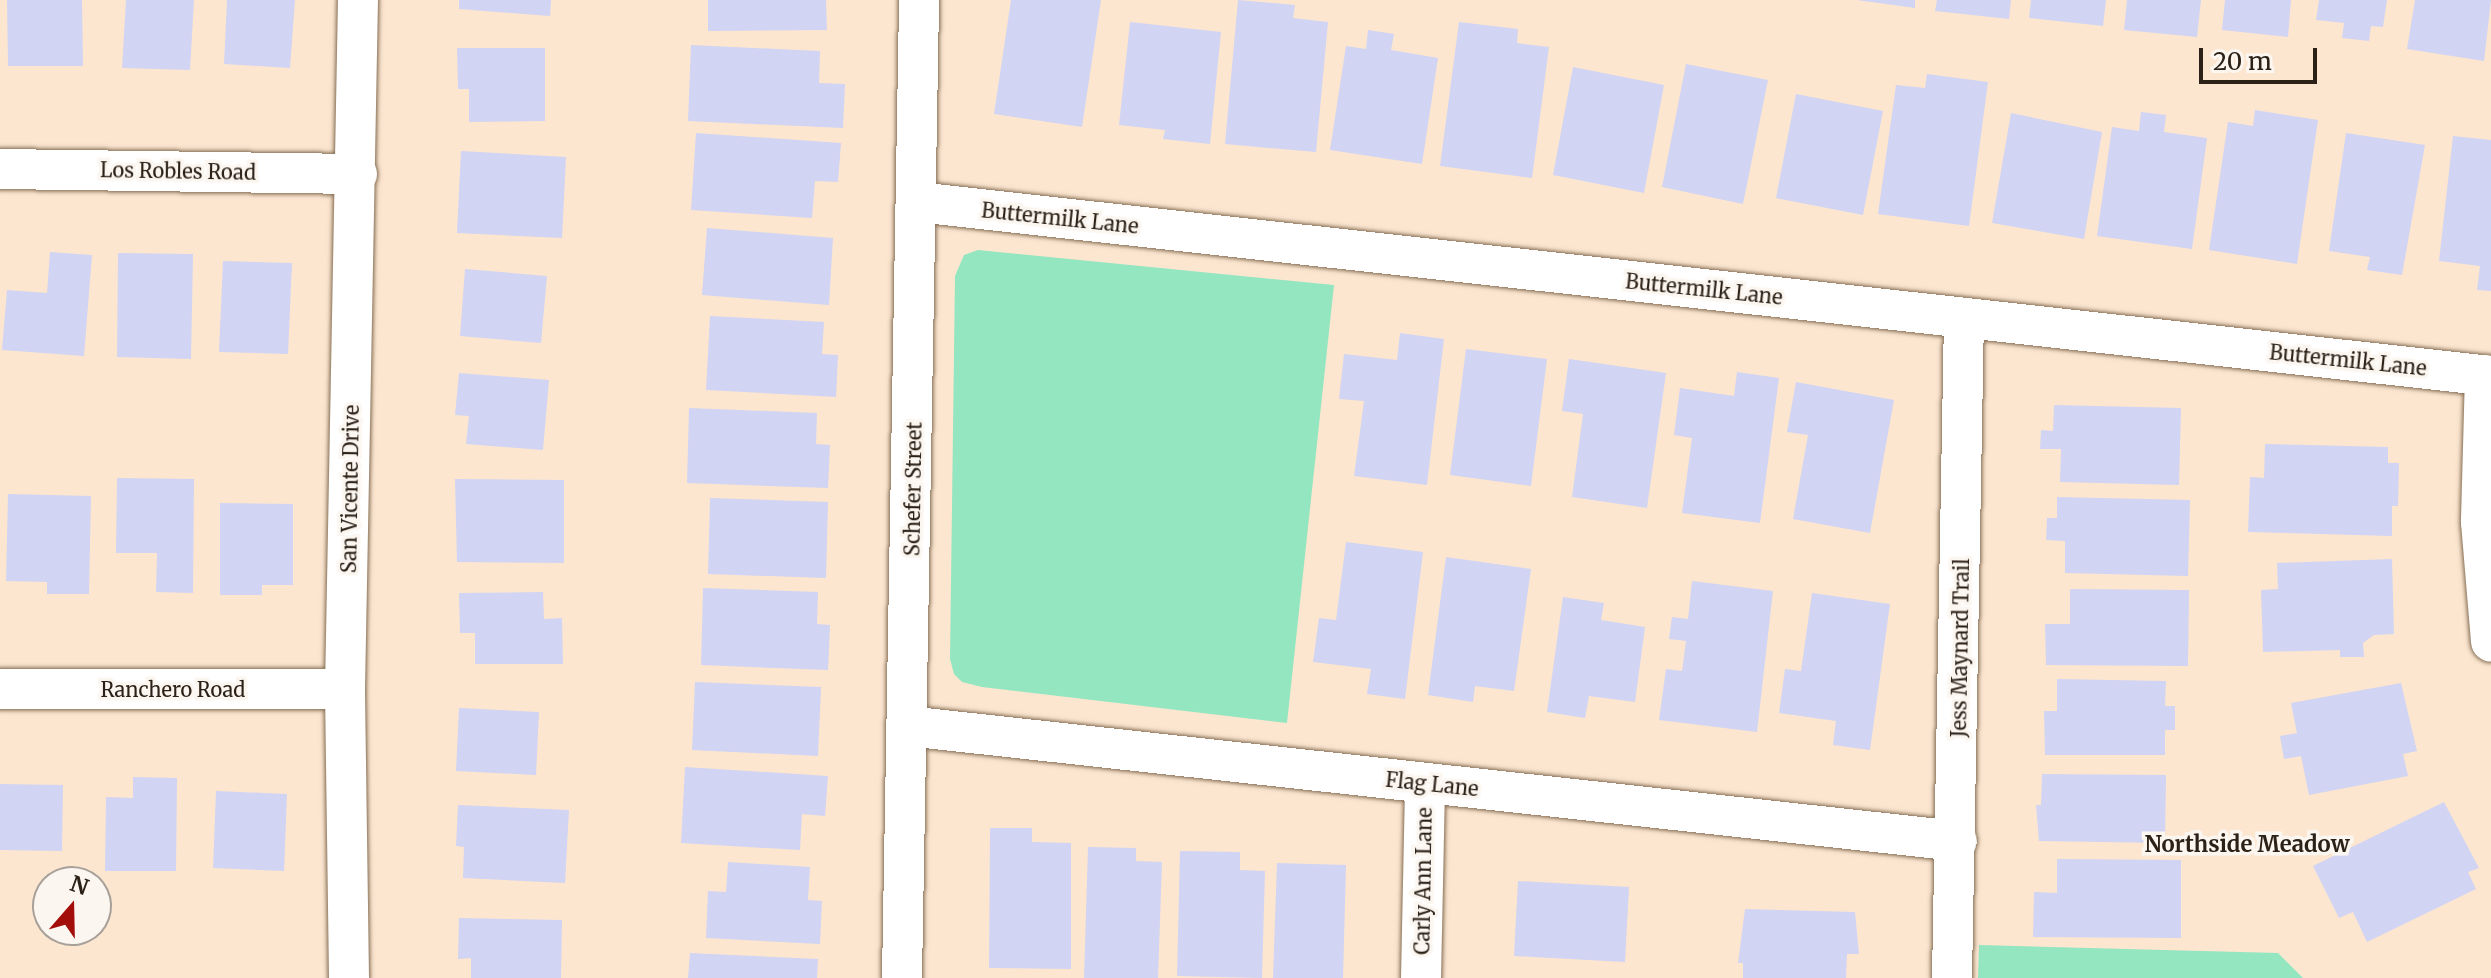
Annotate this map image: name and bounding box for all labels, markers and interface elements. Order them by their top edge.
scale bar [2203,32,2321,82]
text: 20 m [2213,46,2272,77]
street label: Los Robles Road [100,158,256,184]
street label: Buttermilk Lane [980,198,1140,238]
street label: Buttermilk Lane [1624,269,1784,309]
street label: Buttermilk Lane [2268,340,2428,380]
street label: San Vicente Drive [337,405,363,573]
street label: Schefer Street [900,422,926,556]
street label: Jess Maynard Trail [1946,558,1974,738]
street label: Ranchero Road [101,677,245,701]
street label: Flag Lane [1384,767,1480,801]
street label: Carly Ann Lane [1410,807,1436,955]
district label: Northside Meadow [2144,832,2350,858]
north arrow [32,866,112,946]
text: N [67,869,92,901]

